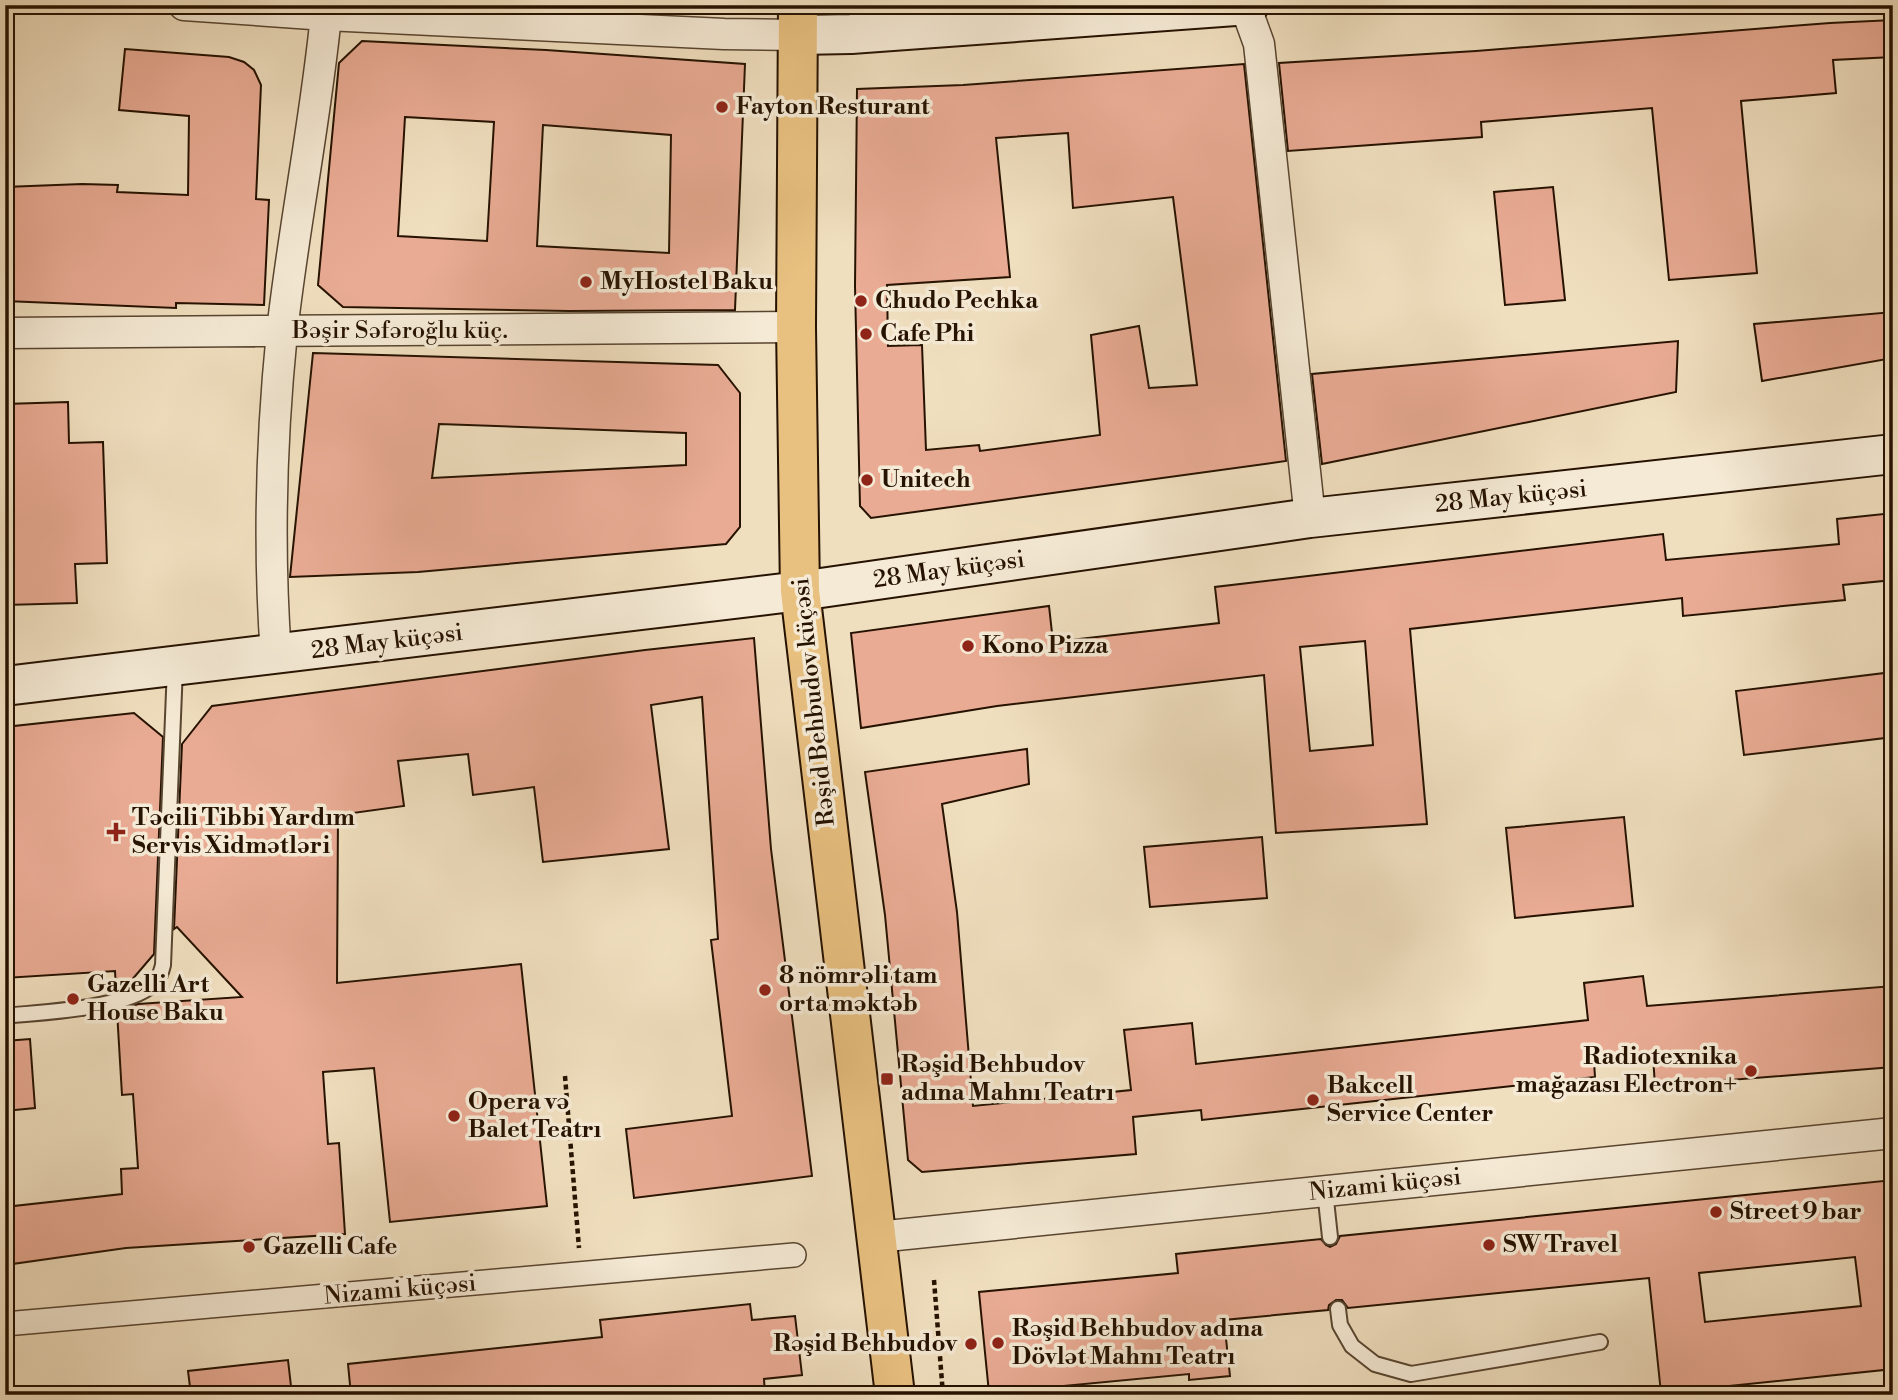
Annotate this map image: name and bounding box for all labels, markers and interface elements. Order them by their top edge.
place label: Fayton Resturant [736,92,930,122]
marker: Fayton Resturant [714,99,730,115]
place label: MyHostel Baku [600,267,773,297]
marker: MyHostel Baku [578,274,594,290]
place label: Chudo Pechka [875,286,1039,316]
marker: Chudo Pechka [853,293,869,309]
street label: Bəşir Səfəroğlu küç. [291,316,508,346]
place label: Cafe Phi [880,319,974,349]
marker: Cafe Phi [858,326,874,342]
place label: Unitech [881,465,971,495]
marker: Unitech [859,472,875,488]
street label: 28 May küçəsi [1433,474,1589,520]
street label: 28 May küçəsi [871,545,1027,595]
street label: Rəşid Behbudov küçəsi [786,576,842,828]
street label: 28 May küçəsi [309,618,465,666]
place label: Kono Pizza [982,631,1109,661]
marker: Kono Pizza [960,638,976,654]
place label: Təcili Tibbi Yardım Servis Xidmətləri [132,803,355,861]
marker: Təcili Tibbi Yardım Servis Xidmətləri [106,822,126,842]
place label: 8 nömrəli tam orta məktəb [779,961,937,1019]
place label: Gazelli Art House Baku [87,970,224,1028]
marker: 8 nömrəli tam orta məktəb [757,982,773,998]
marker: Gazelli Art House Baku [65,991,81,1007]
place label: Radiotexnika mağazası Electron+ [1516,1042,1738,1100]
place label: Rəşid Behbudov adına Mahnı Teatrı [901,1050,1114,1108]
marker: Radiotexnika mağazası Electron+ [1743,1063,1759,1079]
marker: Rəşid Behbudov adına Mahnı Teatrı [879,1071,895,1087]
place label: Bakcell Service Center [1327,1071,1493,1129]
place label: Opera və Balet Teatrı [468,1087,602,1145]
marker: Bakcell Service Center [1305,1092,1321,1108]
marker: Opera və Balet Teatrı [446,1108,462,1124]
street label: Nizami küçəsi [1307,1162,1463,1208]
place label: Street 9 bar [1730,1197,1862,1227]
marker: Street 9 bar [1708,1204,1724,1220]
place label: SW Travel [1503,1230,1618,1260]
place label: Gazelli Cafe [263,1232,398,1262]
marker: SW Travel [1481,1237,1497,1253]
marker: Gazelli Cafe [241,1239,257,1255]
street label: Nizami küçəsi [322,1268,478,1312]
place label: Rəşid Behbudov adına Dövlət Mahnı Teatrı [1012,1314,1264,1372]
place label: Rəşid Behbudov [773,1329,958,1359]
marker: Rəşid Behbudov adına Dövlət Mahnı Teatrı [990,1335,1006,1351]
marker: Rəşid Behbudov [963,1336,979,1352]

